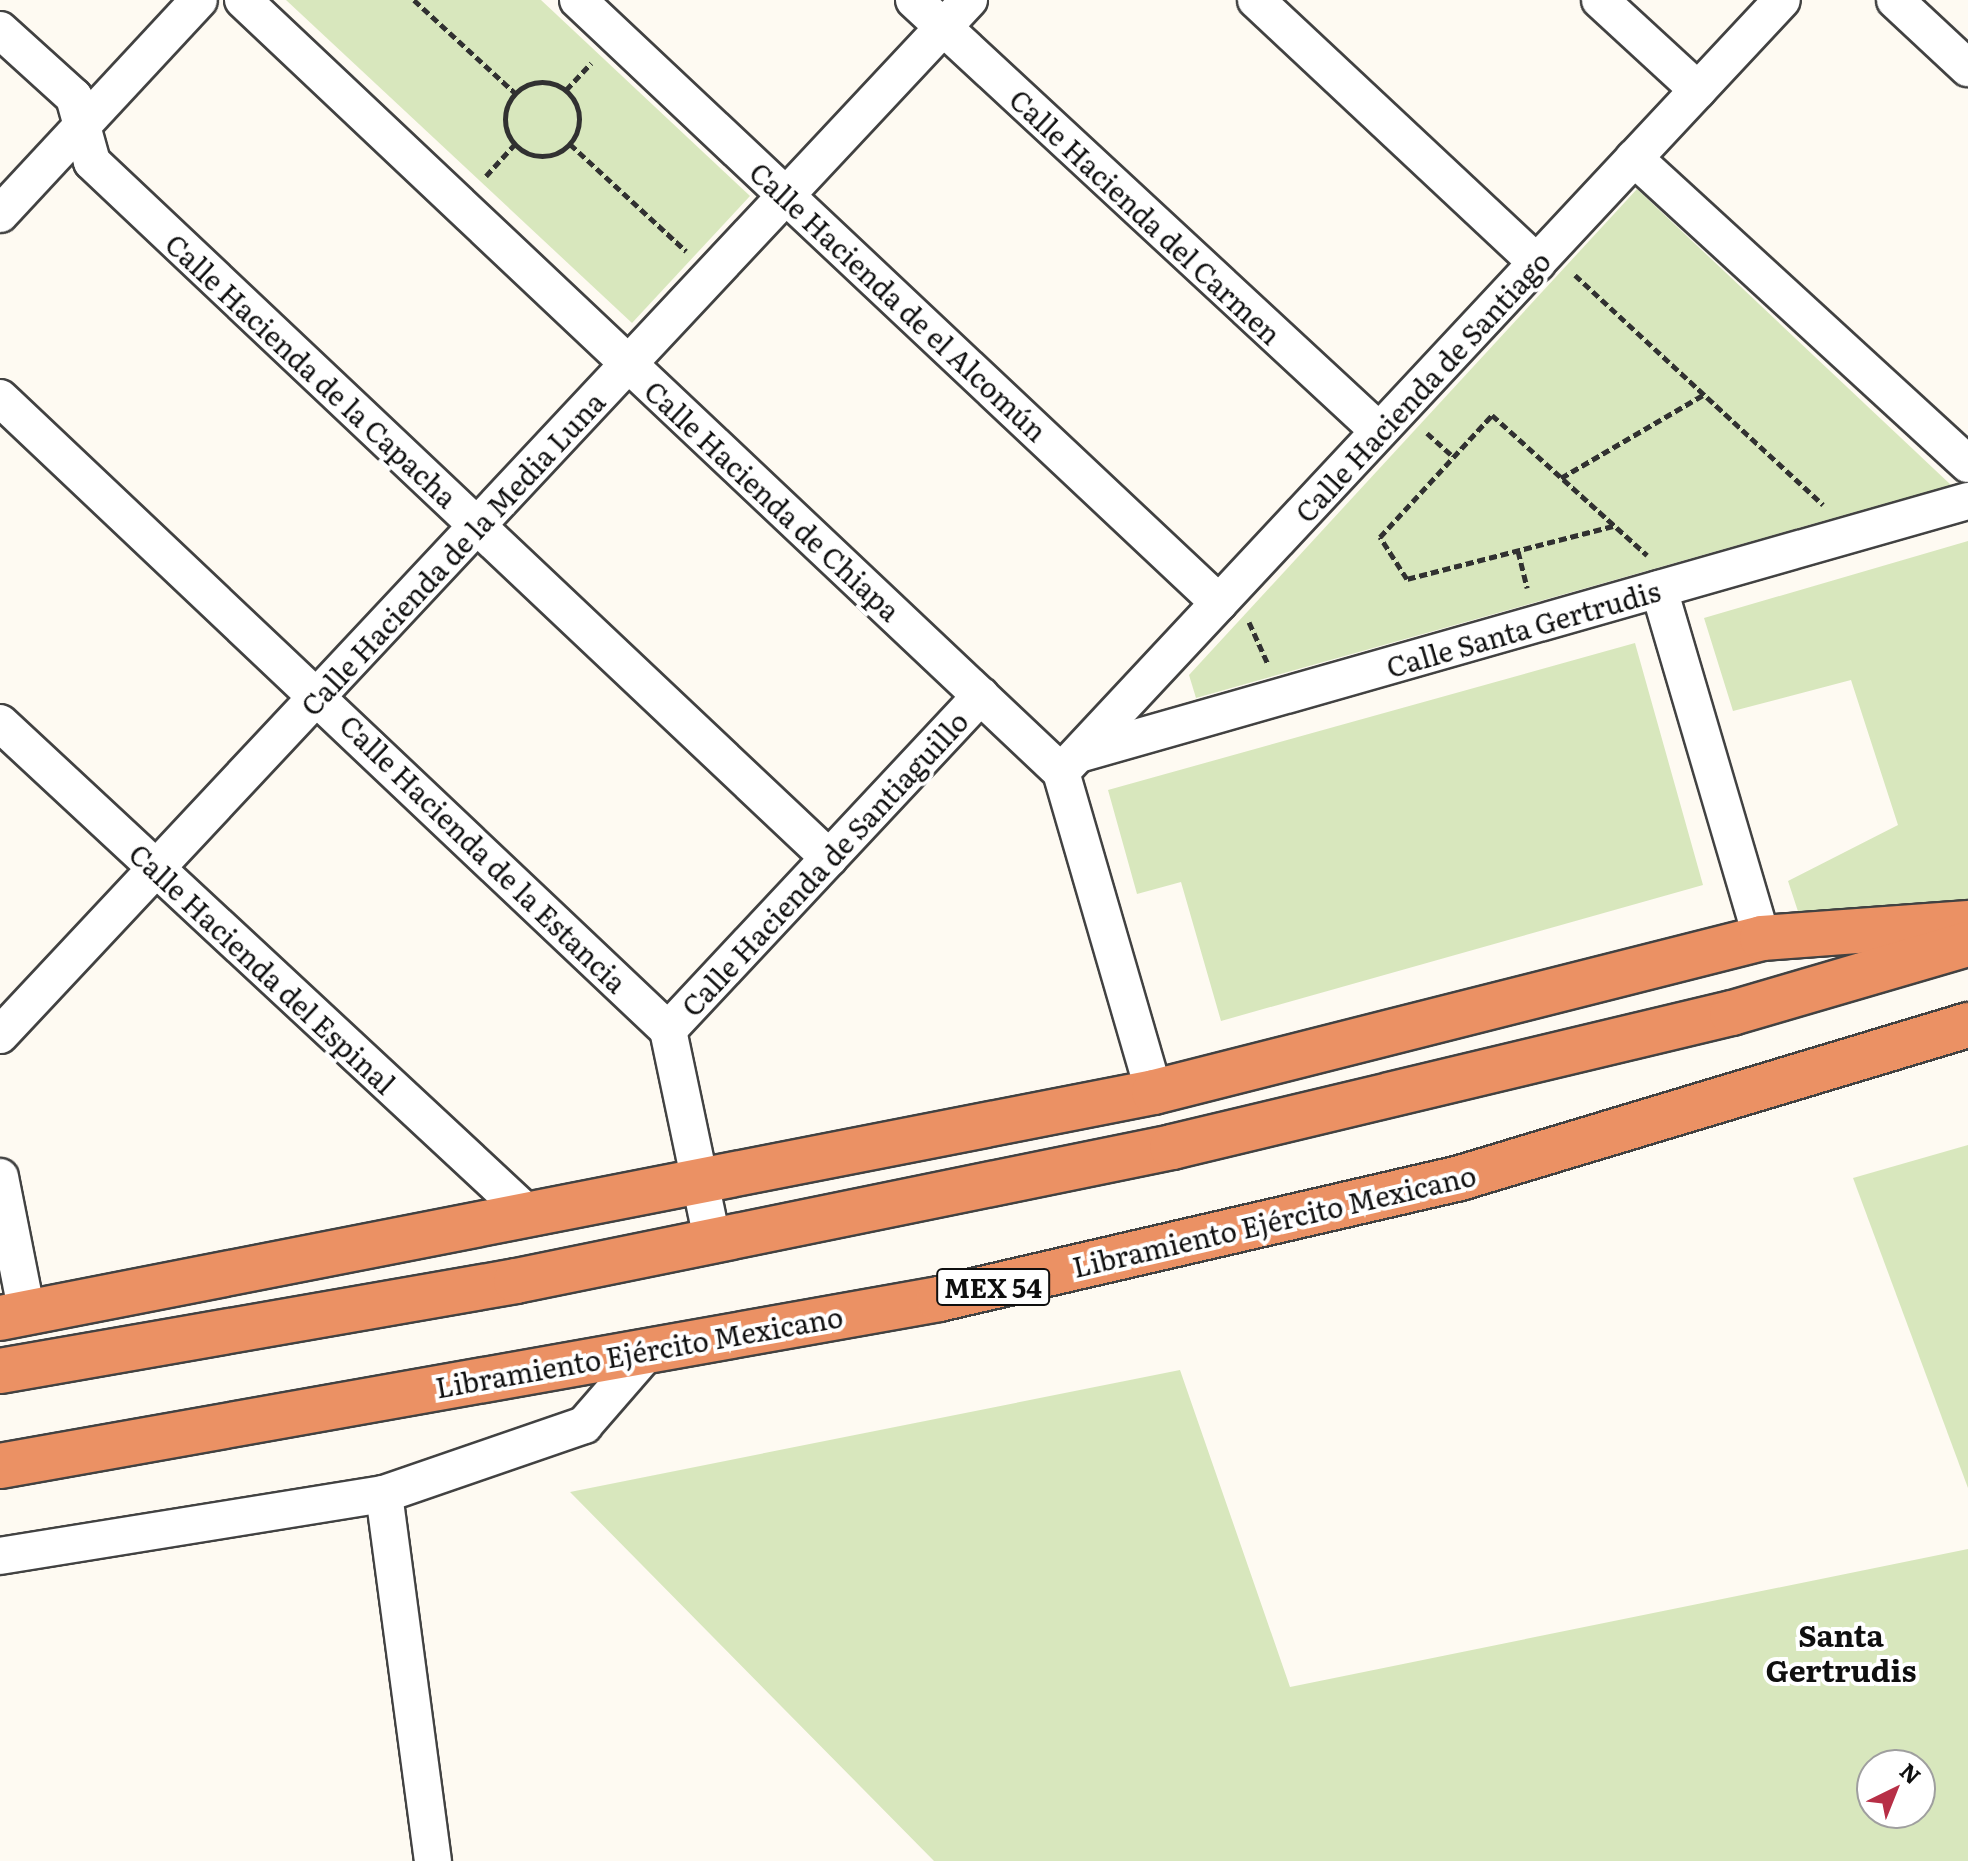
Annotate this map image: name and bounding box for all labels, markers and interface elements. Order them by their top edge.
street label: Calle Hacienda del Carmen [1004,82,1288,350]
street label: Calle Hacienda de el Alcomún [744,154,1054,448]
street label: Calle Hacienda de la Capacha [159,226,465,514]
street label: Calle Hacienda de Santiago [1288,244,1556,528]
street label: Calle Hacienda de Chiapa [639,373,907,627]
street label: Calle Hacienda de la Media Luna [293,384,611,722]
street label: Calle Santa Gertrudis [1382,573,1664,683]
street label: Calle Hacienda de Santiaguillo [674,704,974,1022]
street label: Calle Hacienda de la Estancia [334,707,634,999]
street label: Calle Hacienda del Espinal [123,836,403,1100]
street label: Libramiento Ejército Mexicano [1069,1157,1479,1283]
road number: MEX 54 [935,1265,1051,1309]
street label: Libramiento Ejército Mexicano [433,1299,845,1403]
district label: Santa Gertrudis [1766,1616,1916,1686]
north arrow [1856,1749,1936,1829]
text: N [1893,1754,1929,1791]

